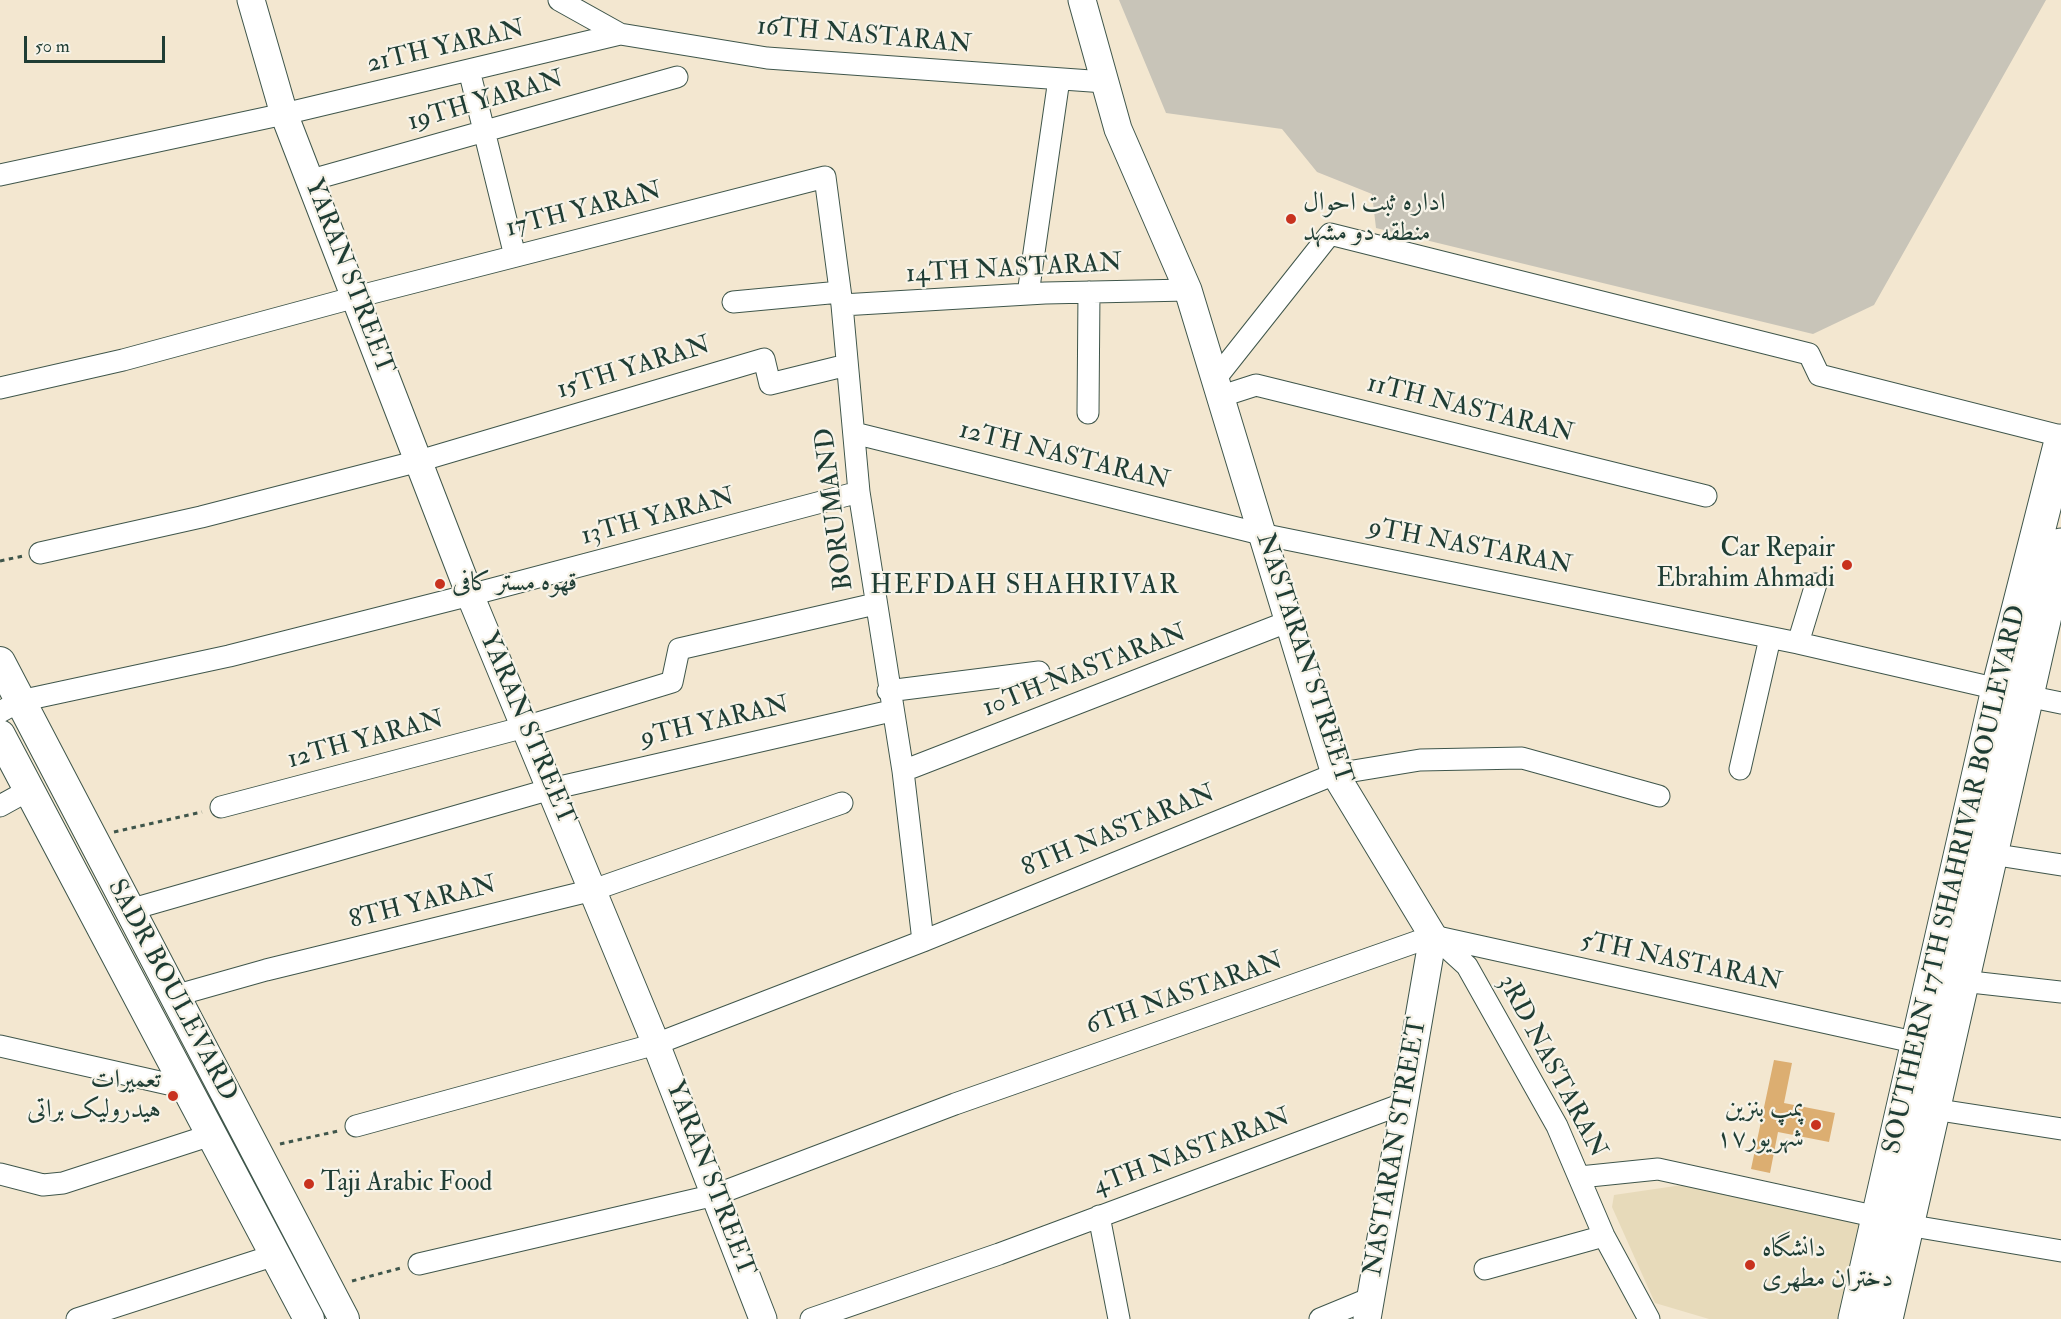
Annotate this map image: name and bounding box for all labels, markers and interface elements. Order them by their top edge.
street label: 16TH NASTARAN [755,12,973,62]
street label: 21TH YARAN [364,15,528,81]
scale bar [27,24,168,62]
text: 50 m [35,35,70,58]
street label: 19TH YARAN [405,65,567,139]
street label: YARAN STREET [296,175,400,379]
street label: 17TH YARAN [503,177,665,245]
place label: اداره ثبت احوال منطقه دو مشهد [1303,188,1446,249]
marker: اداره ثبت احوال منطقه دو مشهد [1284,212,1298,226]
street label: 14TH NASTARAN [905,249,1123,291]
street label: 15TH YARAN [554,331,714,407]
street label: 11TH NASTARAN [1363,369,1577,451]
street label: 12TH NASTARAN [956,416,1172,498]
street label: BORUMAND [811,426,861,592]
street label: 13TH YARAN [578,483,738,553]
street label: 9TH NASTARAN [1366,513,1574,583]
street label: NASTARAN STREET [1248,530,1358,788]
place label: Car Repair Ebrahim Ahmadi [1656,534,1835,596]
marker: Car Repair Ebrahim Ahmadi [1840,558,1854,572]
place label: قهوه مستر کافی [452,568,577,600]
district label: HEFDAH SHAHRIVAR [870,571,1180,603]
marker: قهوه مستر کافی [433,577,447,591]
street label: SOUTHERN 17TH SHAHRIVAR BOULEVARD [1878,603,2034,1157]
street label: 10TH NASTARAN [979,619,1191,725]
street label: YARAN STREET [471,628,581,830]
street label: 9TH YARAN [638,691,792,755]
street label: 12TH YARAN [284,705,448,777]
street label: 8TH NASTARAN [1018,779,1220,885]
street label: 8TH YARAN [346,871,500,937]
street label: SADR BOULEVARD [99,875,243,1107]
street label: 5TH NASTARAN [1578,926,1784,1000]
street label: 6TH NASTARAN [1082,947,1288,1043]
street label: 3RD NASTARAN [1490,970,1612,1164]
street label: NASTARAN STREET [1359,1015,1435,1279]
place label: تعمیرات هیدرولیک براتی [27,1065,161,1126]
street label: YARAN STREET [657,1077,761,1281]
marker: تعمیرات هیدرولیک براتی [166,1089,180,1103]
place label: پمپ بنزین ۱۷شهریور [1716,1094,1804,1156]
street label: 4TH NASTARAN [1089,1103,1295,1203]
marker: پمپ بنزین ۱۷شهریور [1809,1118,1823,1132]
place label: Taji Arabic Food [321,1168,492,1200]
marker: Taji Arabic Food [302,1177,316,1191]
place label: دانشگاه دختران مطهری [1762,1234,1893,1296]
marker: دانشگاه دختران مطهری [1743,1258,1757,1272]

